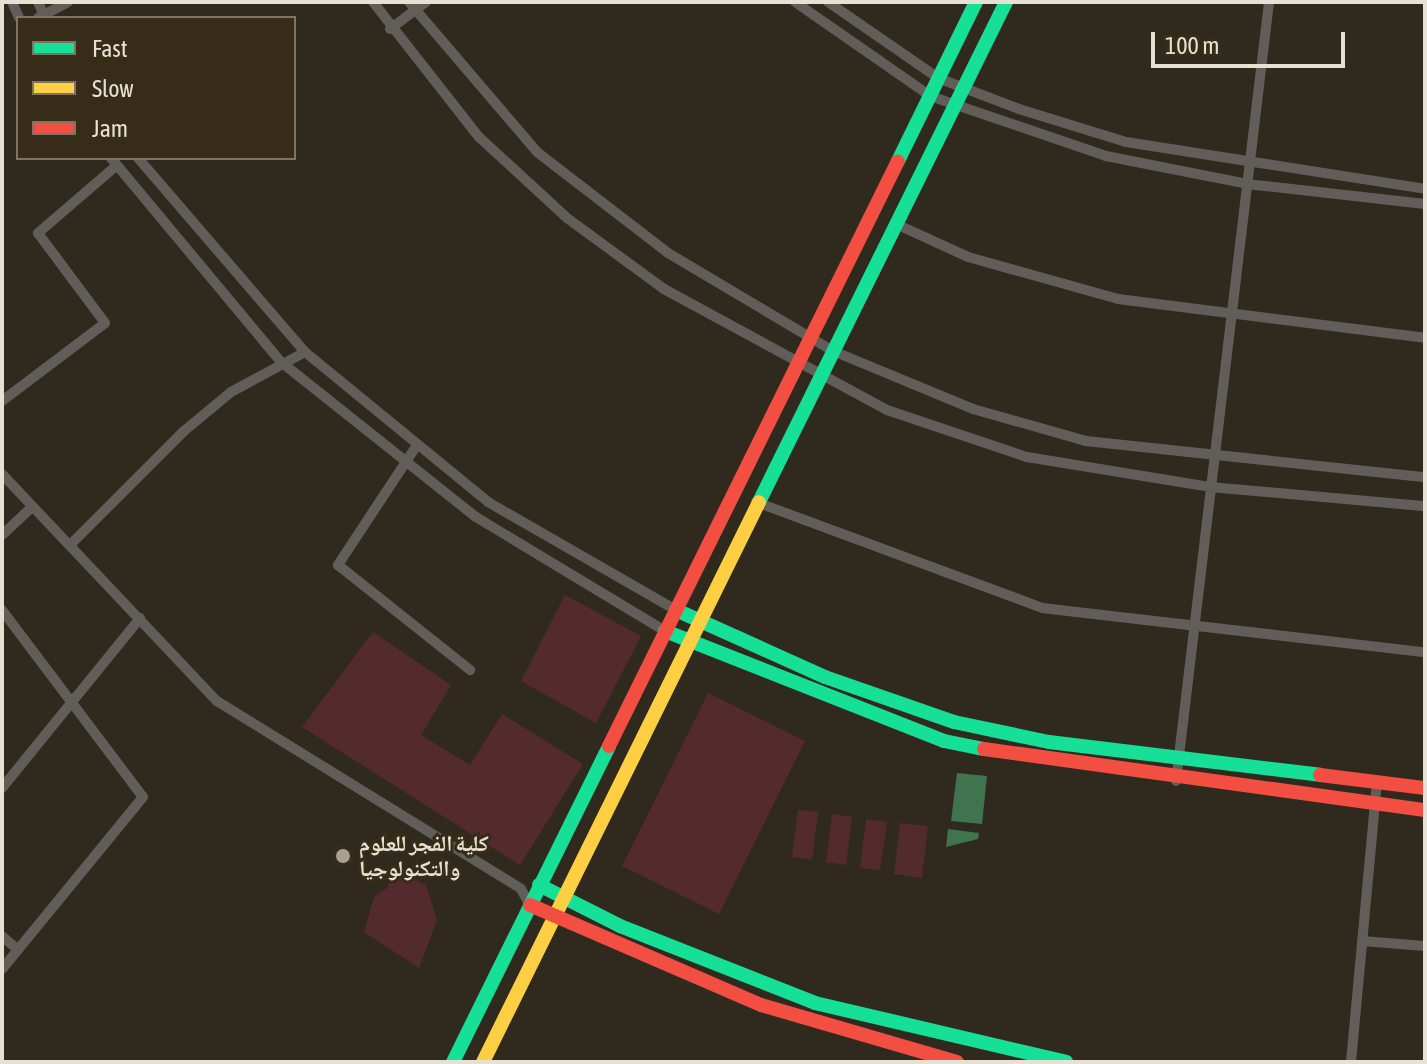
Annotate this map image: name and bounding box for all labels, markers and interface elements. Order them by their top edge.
legend [16,16,296,160]
scale bar [1155,16,1349,66]
text: 100 m [1165,32,1219,59]
text: Fast [92,35,128,62]
text: Slow [92,75,134,102]
text: Jam [92,115,128,142]
place label: كلية الفجر للعلوم والتكنولوجيا [359,830,489,882]
marker: كلية الفجر للعلوم والتكنولوجيا [334,847,352,865]

